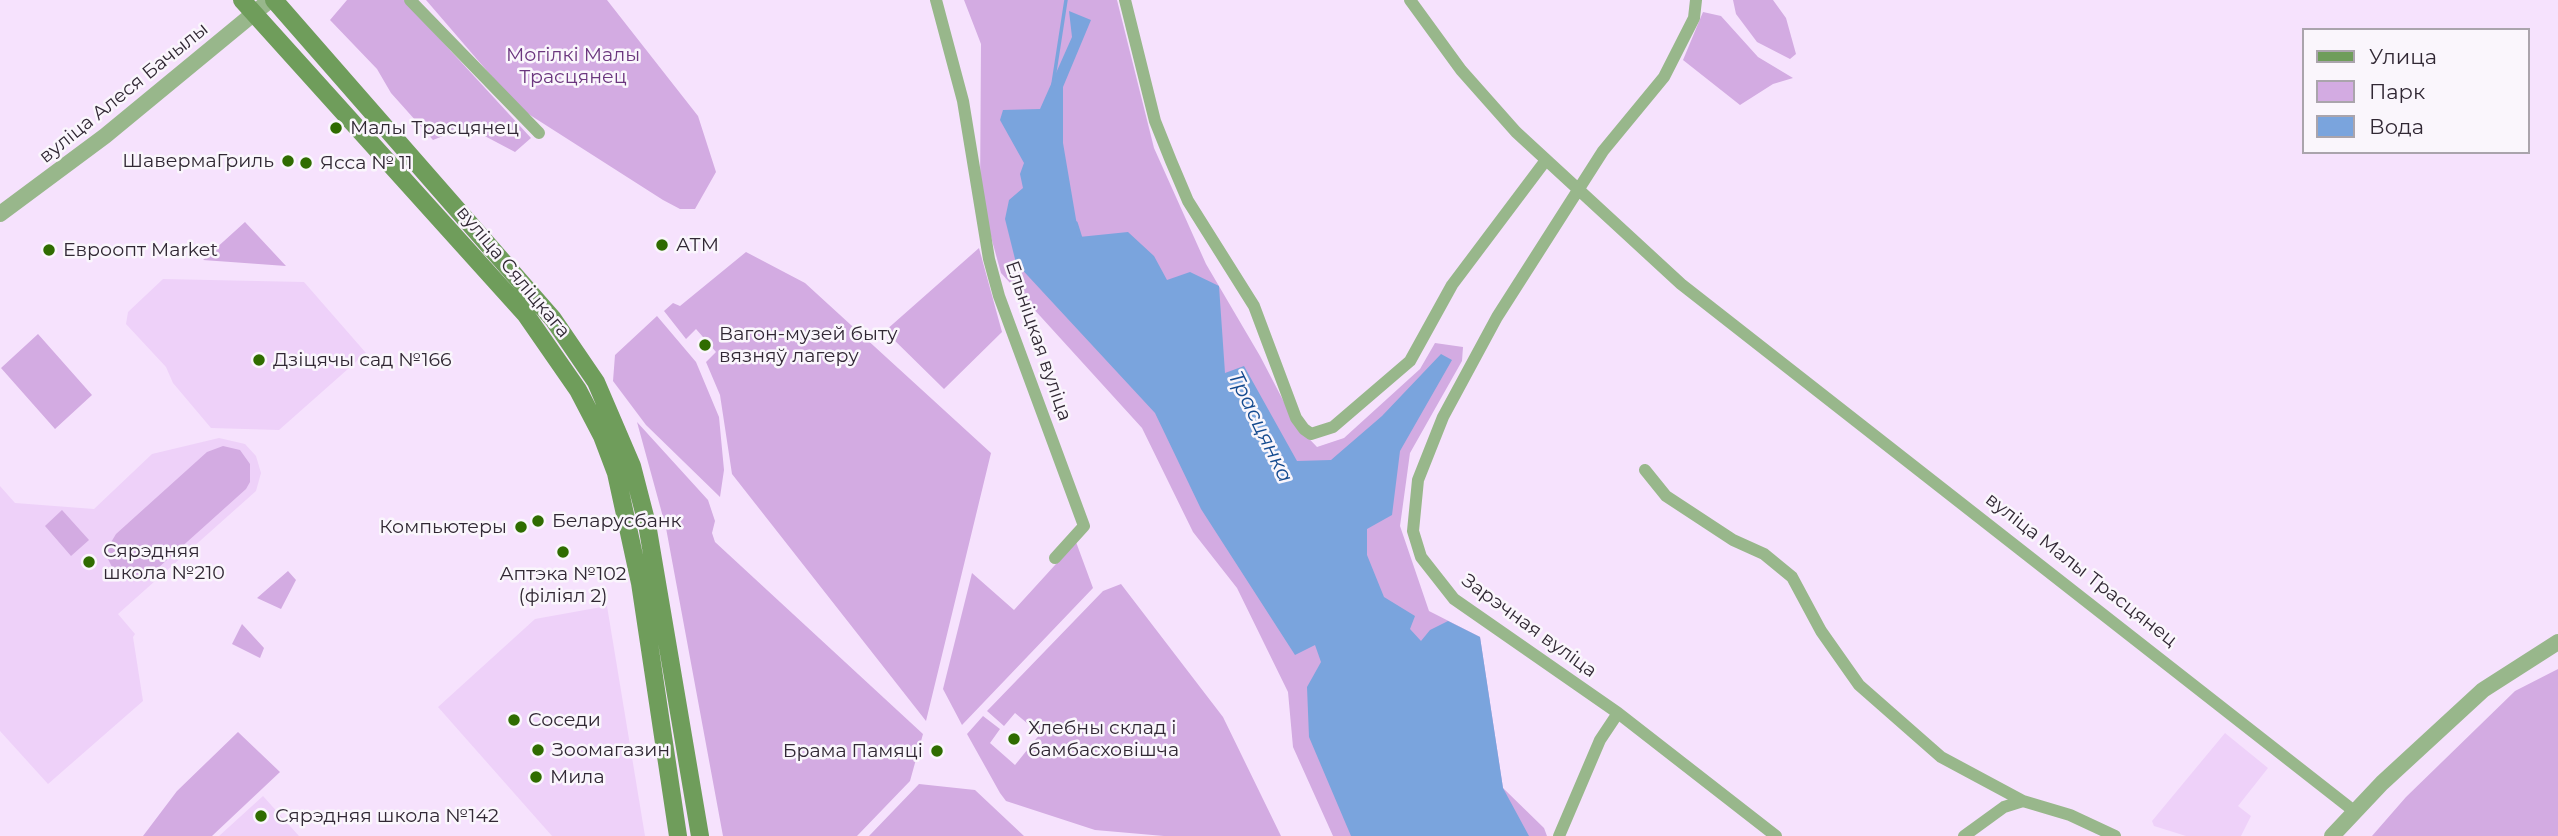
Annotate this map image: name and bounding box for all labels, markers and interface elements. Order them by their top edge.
street label: вуліца Алеся Бачылы [35,18,213,168]
legend [2302,28,2530,154]
park label: Могілкі Малы Трасцянец [506,44,640,88]
text: Улица [2369,44,2437,69]
text: Парк [2369,79,2425,104]
text: Вода [2369,114,2424,139]
place label: Малы Трасцянец [350,117,519,139]
marker: Малы Трасцянец [328,120,344,136]
place label: ШавермаГриль [122,150,274,172]
place label: Ясса № 11 [320,152,413,174]
marker: ШавермаГриль [280,153,296,169]
marker: Ясса № 11 [298,155,314,171]
street label: вуліца Сяліцкага [451,201,575,343]
place label: АТМ [676,234,719,256]
marker: АТМ [654,237,670,253]
place label: Евроопт Market [63,239,218,261]
marker: Евроопт Market [41,242,57,258]
street label: Ельніцкая вуліца [1000,258,1076,424]
place label: Вагон-музей быту вязняў лагеру [719,323,898,367]
marker: Вагон-музей быту вязняў лагеру [697,337,713,353]
place label: Дзіцячы сад №166 [273,349,452,371]
marker: Дзіцячы сад №166 [251,352,267,368]
water label: Трасцянка [1222,367,1298,487]
street label: вуліца Малы Трасцянец [1981,488,2181,652]
place label: Беларусбанк [552,510,682,532]
marker: Беларусбанк [530,513,546,529]
place label: Компьютеры [379,516,507,538]
marker: Компьютеры [513,519,529,535]
place label: Сярэдняя школа №210 [103,540,225,584]
marker: Аптэка №102 (філіял 2) [555,544,571,560]
marker: Сярэдняя школа №210 [81,554,97,570]
place label: Аптэка №102 (філіял 2) [499,563,627,607]
street label: Зарэчная вуліца [1457,569,1601,683]
place label: Соседи [528,709,601,731]
marker: Соседи [506,712,522,728]
place label: Хлебны склад і бамбасховішча [1028,717,1179,761]
marker: Хлебны склад і бамбасховішча [1006,731,1022,747]
place label: Зоомагазин [552,739,670,761]
place label: Брама Памяці [783,740,923,762]
marker: Зоомагазин [530,742,546,758]
marker: Брама Памяці [929,743,945,759]
place label: Мила [550,766,604,788]
marker: Мила [528,769,544,785]
place label: Сярэдняя школа №142 [275,805,499,827]
marker: Сярэдняя школа №142 [253,808,269,824]

